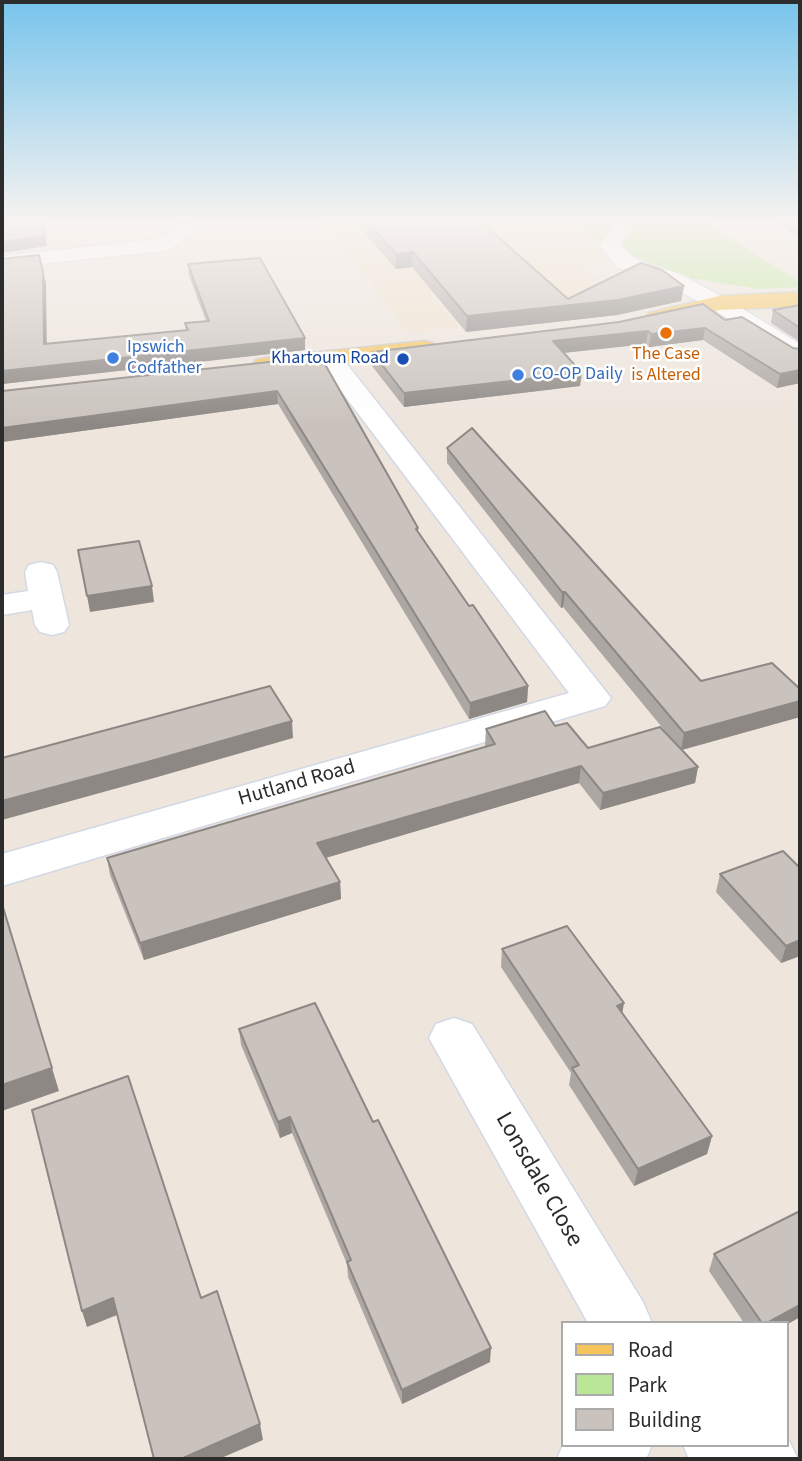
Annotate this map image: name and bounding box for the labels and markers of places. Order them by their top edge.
marker: The Case is Altered [658,325,674,341]
place label: Ipswich Codfather [127,337,202,380]
place label: The Case is Altered [631,344,701,386]
place label: Khartoum Road [271,348,389,370]
marker: Ipswich Codfather [105,350,121,366]
marker: Khartoum Road [395,351,411,367]
place label: CO-OP Daily [532,364,623,386]
marker: CO-OP Daily [510,367,526,383]

